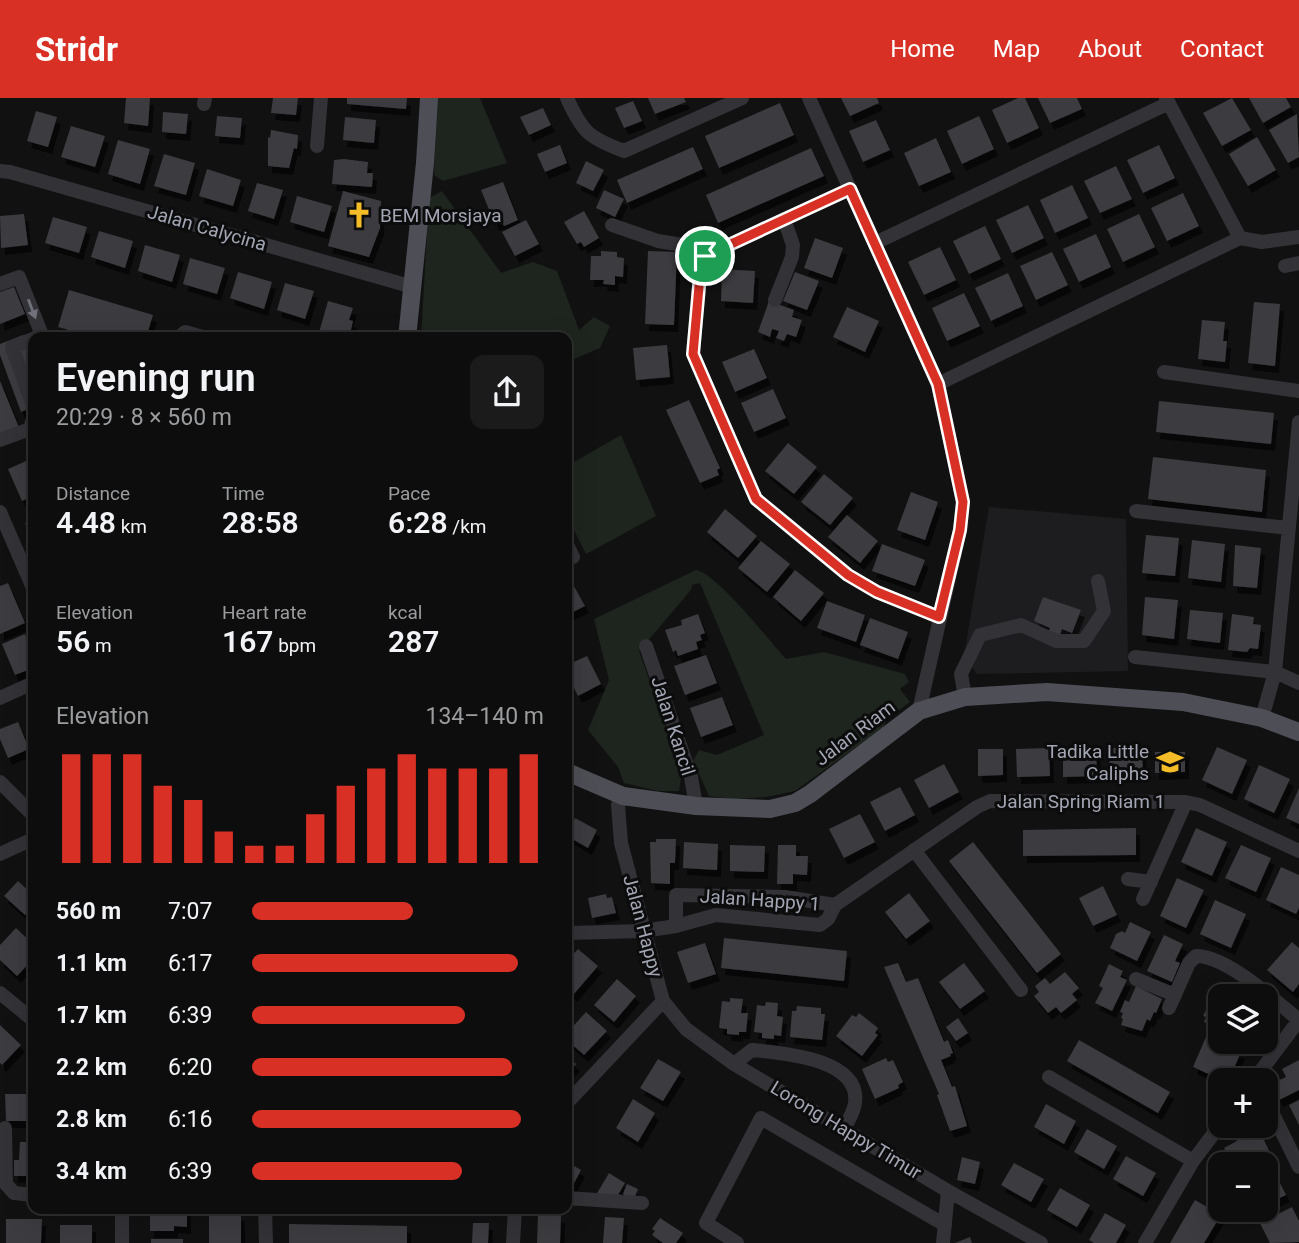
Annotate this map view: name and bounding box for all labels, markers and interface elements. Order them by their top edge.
text: Stridr [35,30,118,69]
text: Home [890,35,955,63]
text: Map [993,35,1040,63]
text: About [1078,35,1142,63]
text: Contact [1180,35,1264,63]
street label: Jalan Calycina [145,200,269,256]
church icon: BEM Morsjaya [344,200,374,230]
place label: BEM Morsjaya [380,204,502,227]
pin [675,226,735,286]
icon: arrive [686,237,724,275]
one-way arrow [26,299,37,320]
button: share [470,355,544,429]
text: Evening run [56,356,256,400]
text: 20:29 · 8 × 560 m [56,404,232,431]
text: Distance [56,482,130,505]
text: Time [222,482,265,505]
text: Pace [388,482,430,505]
text: 4.48 [56,505,116,540]
text: 28:58 [222,505,299,540]
text: 6:28 [388,505,448,540]
text: km [116,515,147,538]
text: /km [448,515,486,538]
text: Elevation [56,601,133,624]
text: Heart rate [222,601,307,624]
text: kcal [388,601,422,624]
text: 56 [56,624,90,659]
text: 167 [222,624,273,659]
text: 287 [388,624,439,659]
text: m [90,634,112,657]
text: bpm [273,634,316,657]
street label: Jalan Kancil [646,674,700,778]
street label: Jalan Riam [810,695,900,771]
text: Elevation [56,703,149,730]
text: 134–140 m [425,703,544,730]
place label: Tadika Little Caliphs [1046,740,1149,785]
school or university icon: Tadika Little Caliphs [1155,747,1185,777]
street label: Jalan Spring Riam 1 [997,790,1165,813]
street label: Jalan Happy [618,872,668,980]
street label: Jalan Happy 1 [699,884,821,916]
text: 560 m [56,898,121,925]
text: 7:07 [168,898,212,925]
text: 1.1 km [56,950,127,977]
text: 6:17 [168,950,212,977]
map controls [1208,984,1278,1222]
button: layers [1208,984,1278,1054]
text: 1.7 km [56,1002,127,1029]
text: 6:39 [168,1002,212,1029]
text: 2.2 km [56,1054,127,1081]
text: 6:20 [168,1054,212,1081]
button: + [1208,1068,1278,1138]
street label: Lorong Happy Timur [766,1076,926,1184]
text: 2.8 km [56,1106,127,1133]
text: 6:16 [168,1106,212,1133]
button: − [1208,1152,1278,1222]
text: 3.4 km [56,1158,127,1185]
text: 6:39 [168,1158,212,1185]

